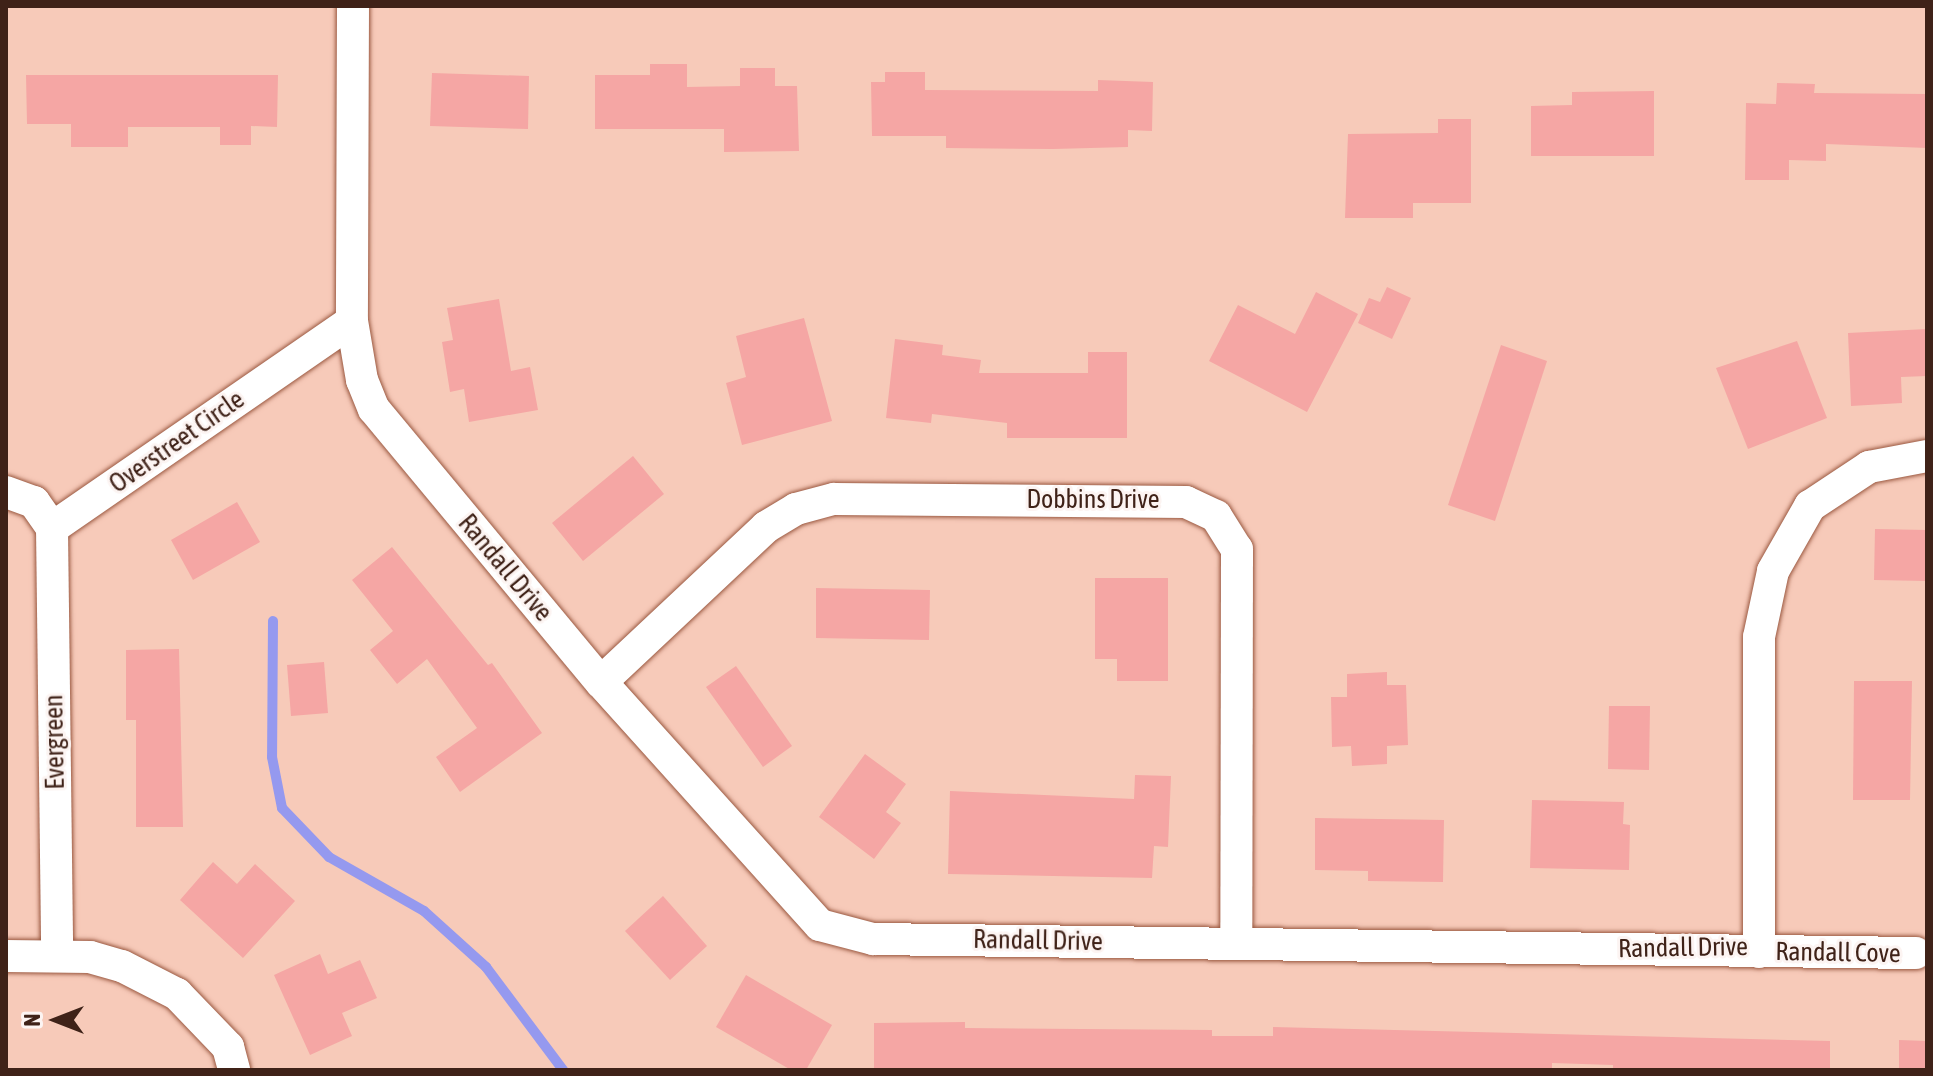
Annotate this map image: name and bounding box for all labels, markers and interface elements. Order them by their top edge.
street label: Overstreet Circle [104,384,250,500]
street label: Dobbins Drive [1026,484,1160,516]
street label: Randall Drive [451,508,559,628]
street label: Evergreen [39,694,71,790]
street label: Randall Drive [973,924,1103,958]
street label: Randall Drive [1618,931,1748,965]
street label: Randall Cove [1775,936,1901,970]
north arrow [16,980,96,1060]
text: N [19,1014,45,1027]

